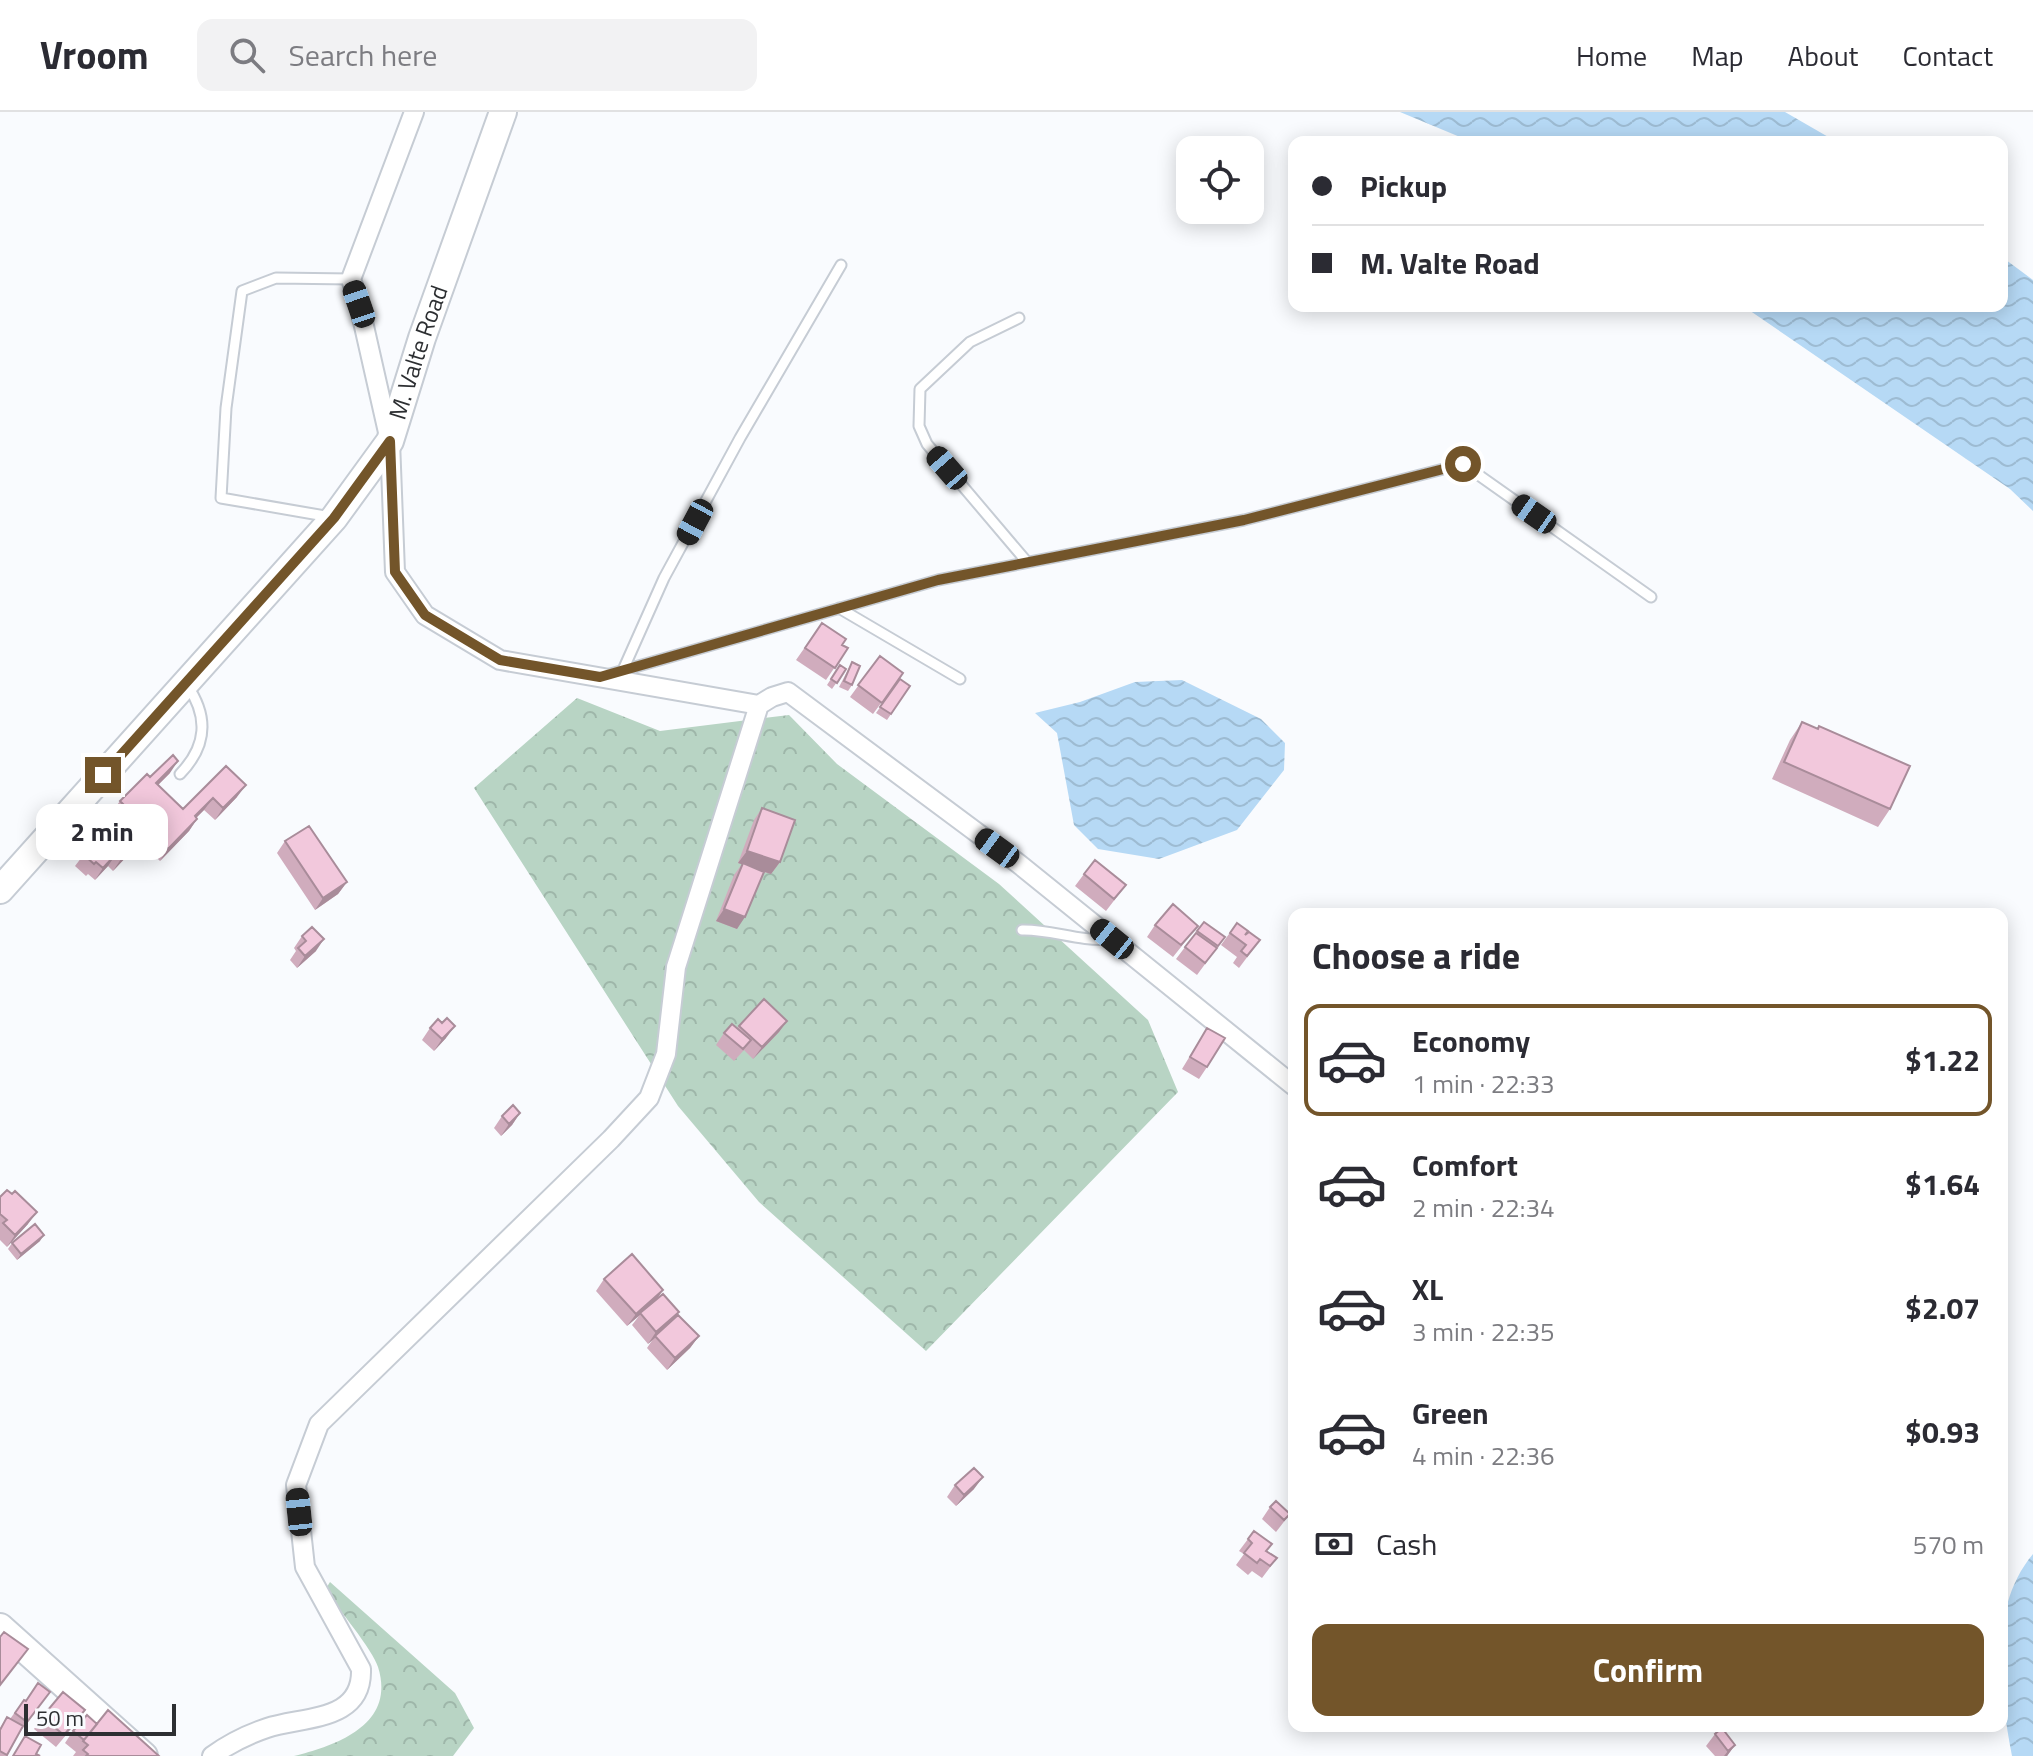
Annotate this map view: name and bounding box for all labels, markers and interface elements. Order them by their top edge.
search box [197,19,757,91]
text: Vroom [40,26,149,84]
text: Search here [289,32,437,78]
icon: search [225,33,269,77]
text: Home [1576,34,1647,77]
text: Map [1691,34,1744,77]
text: About [1788,34,1858,77]
text: Contact [1902,34,1993,77]
map controls [1176,136,1264,224]
button: locate [1176,136,1264,224]
text: Pickup [1360,163,1447,209]
text: M. Valte Road [1360,240,1540,286]
car [340,277,378,331]
street label: M. Valte Road [379,280,456,424]
car [922,442,972,494]
route start [1445,446,1481,482]
car [1507,490,1561,538]
car [673,495,717,549]
route end [85,757,121,793]
callout: 2 min [37,803,169,859]
text: 2 min [70,812,134,851]
car [971,824,1023,872]
car [1086,915,1138,963]
text: Choose a ride [1312,928,1520,983]
text: Economy [1412,1018,1530,1064]
icon: car [1316,1024,1388,1096]
text: $1.22 [1905,1037,1980,1083]
text: 1 min · 22:33 [1412,1064,1555,1103]
text: Comfort [1412,1142,1518,1188]
icon: car [1316,1148,1388,1220]
text: $1.64 [1905,1161,1980,1207]
text: 2 min · 22:34 [1412,1188,1555,1227]
text: XL [1412,1266,1443,1312]
icon: car [1316,1272,1388,1344]
text: $2.07 [1905,1285,1980,1331]
text: 3 min · 22:35 [1412,1312,1555,1351]
text: Green [1412,1390,1489,1436]
icon: car [1316,1396,1388,1468]
text: $0.93 [1905,1409,1980,1455]
text: 4 min · 22:36 [1412,1436,1555,1475]
car [285,1487,313,1537]
text: Cash [1376,1521,1437,1567]
icon: cash [1312,1522,1356,1566]
text: 570 m [1913,1525,1984,1564]
button: Confirm [1312,1624,1984,1716]
scale bar [24,1700,176,1736]
text: 50 m [36,1701,84,1735]

